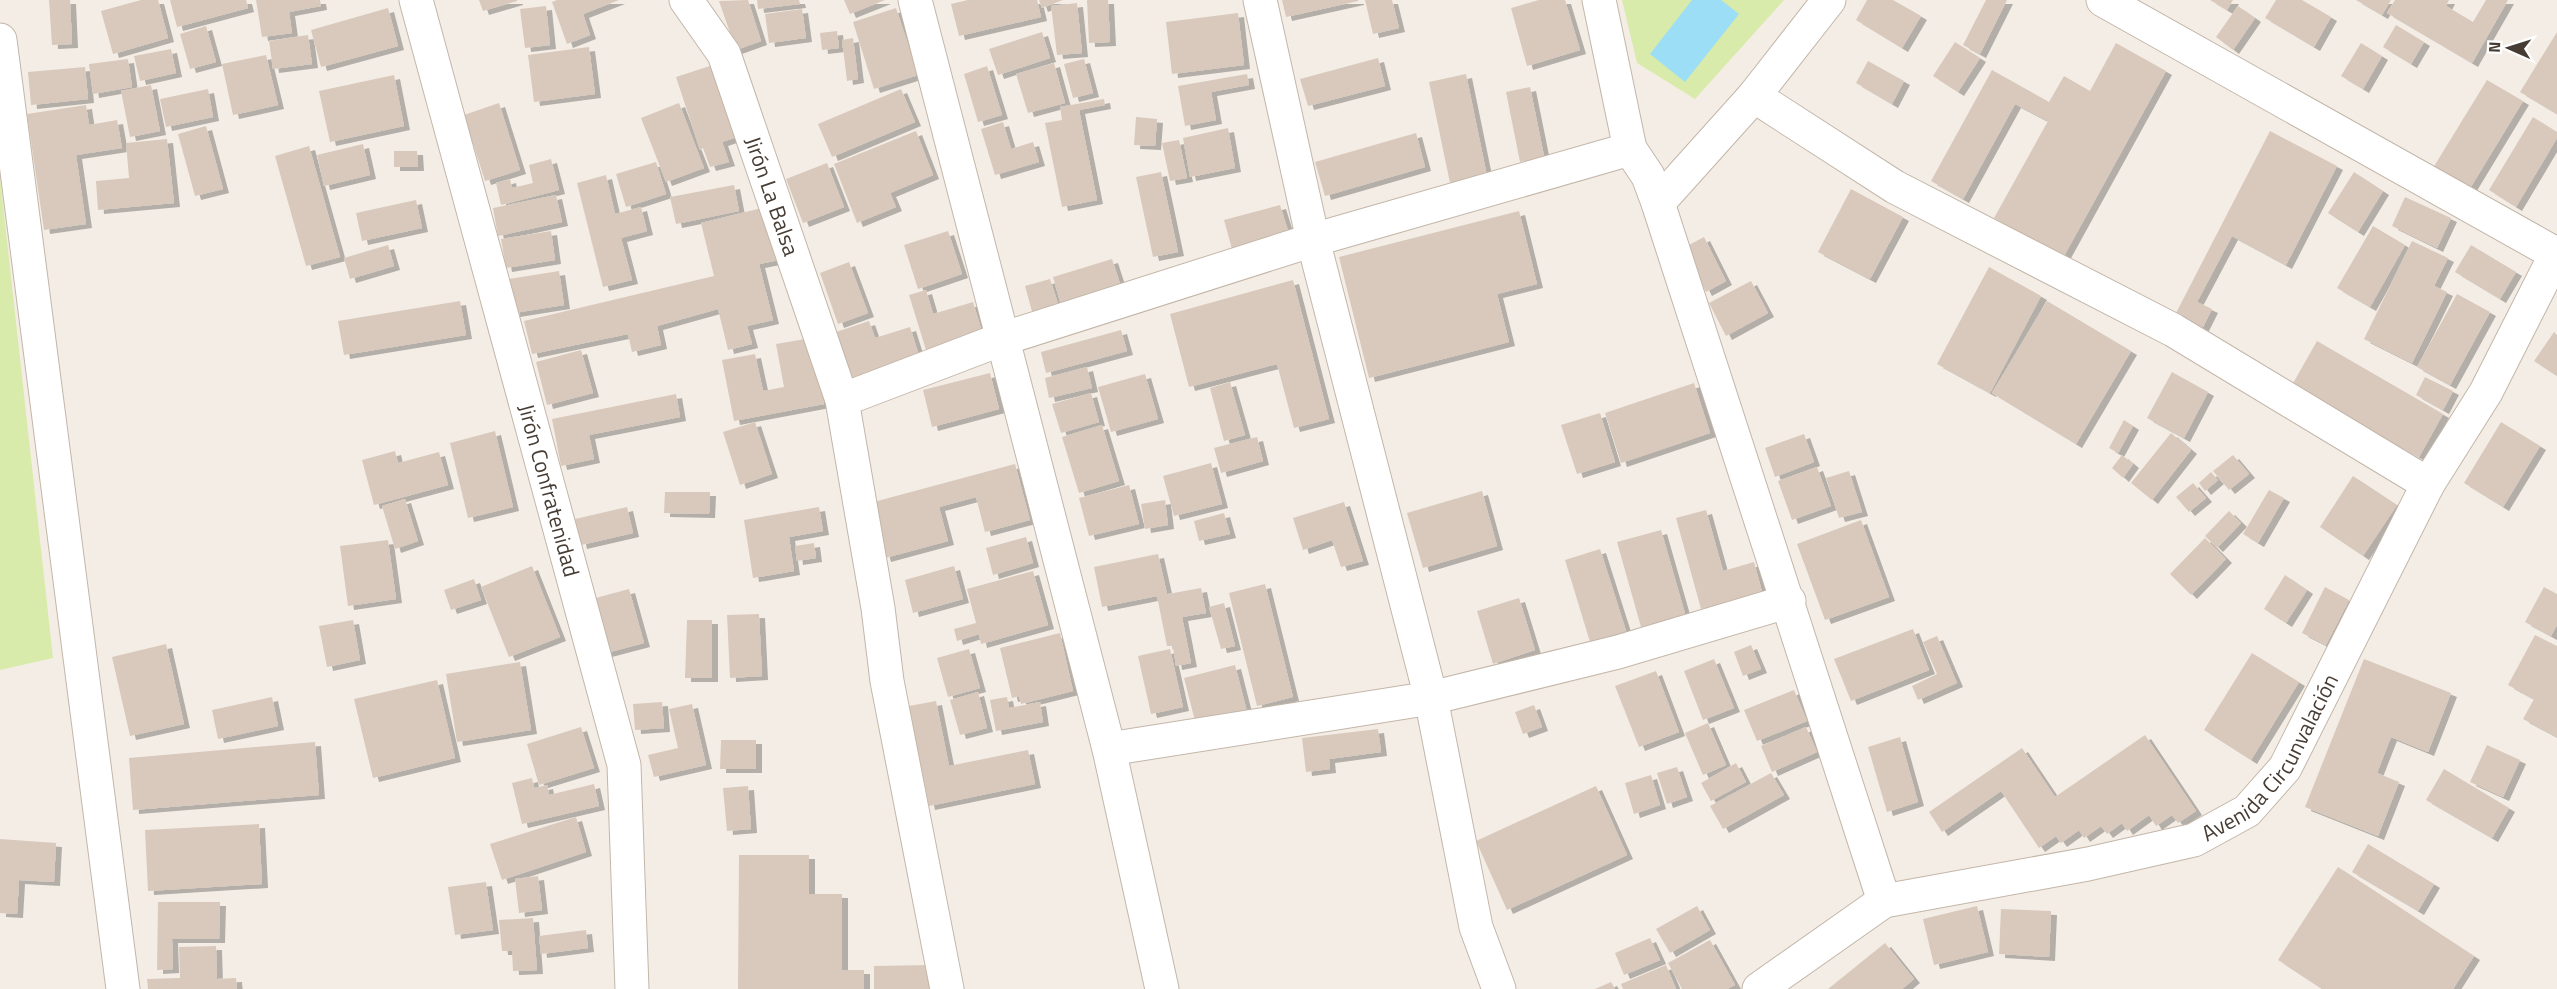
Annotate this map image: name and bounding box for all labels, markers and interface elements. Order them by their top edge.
north arrow [2479,18,2539,78]
text: N [2482,41,2506,53]
street label: Jirón La Balsa [736,132,809,260]
street label: Jirón Confratenidad [510,400,589,580]
street label: Avenida Circunvalación [2195,668,2347,850]

